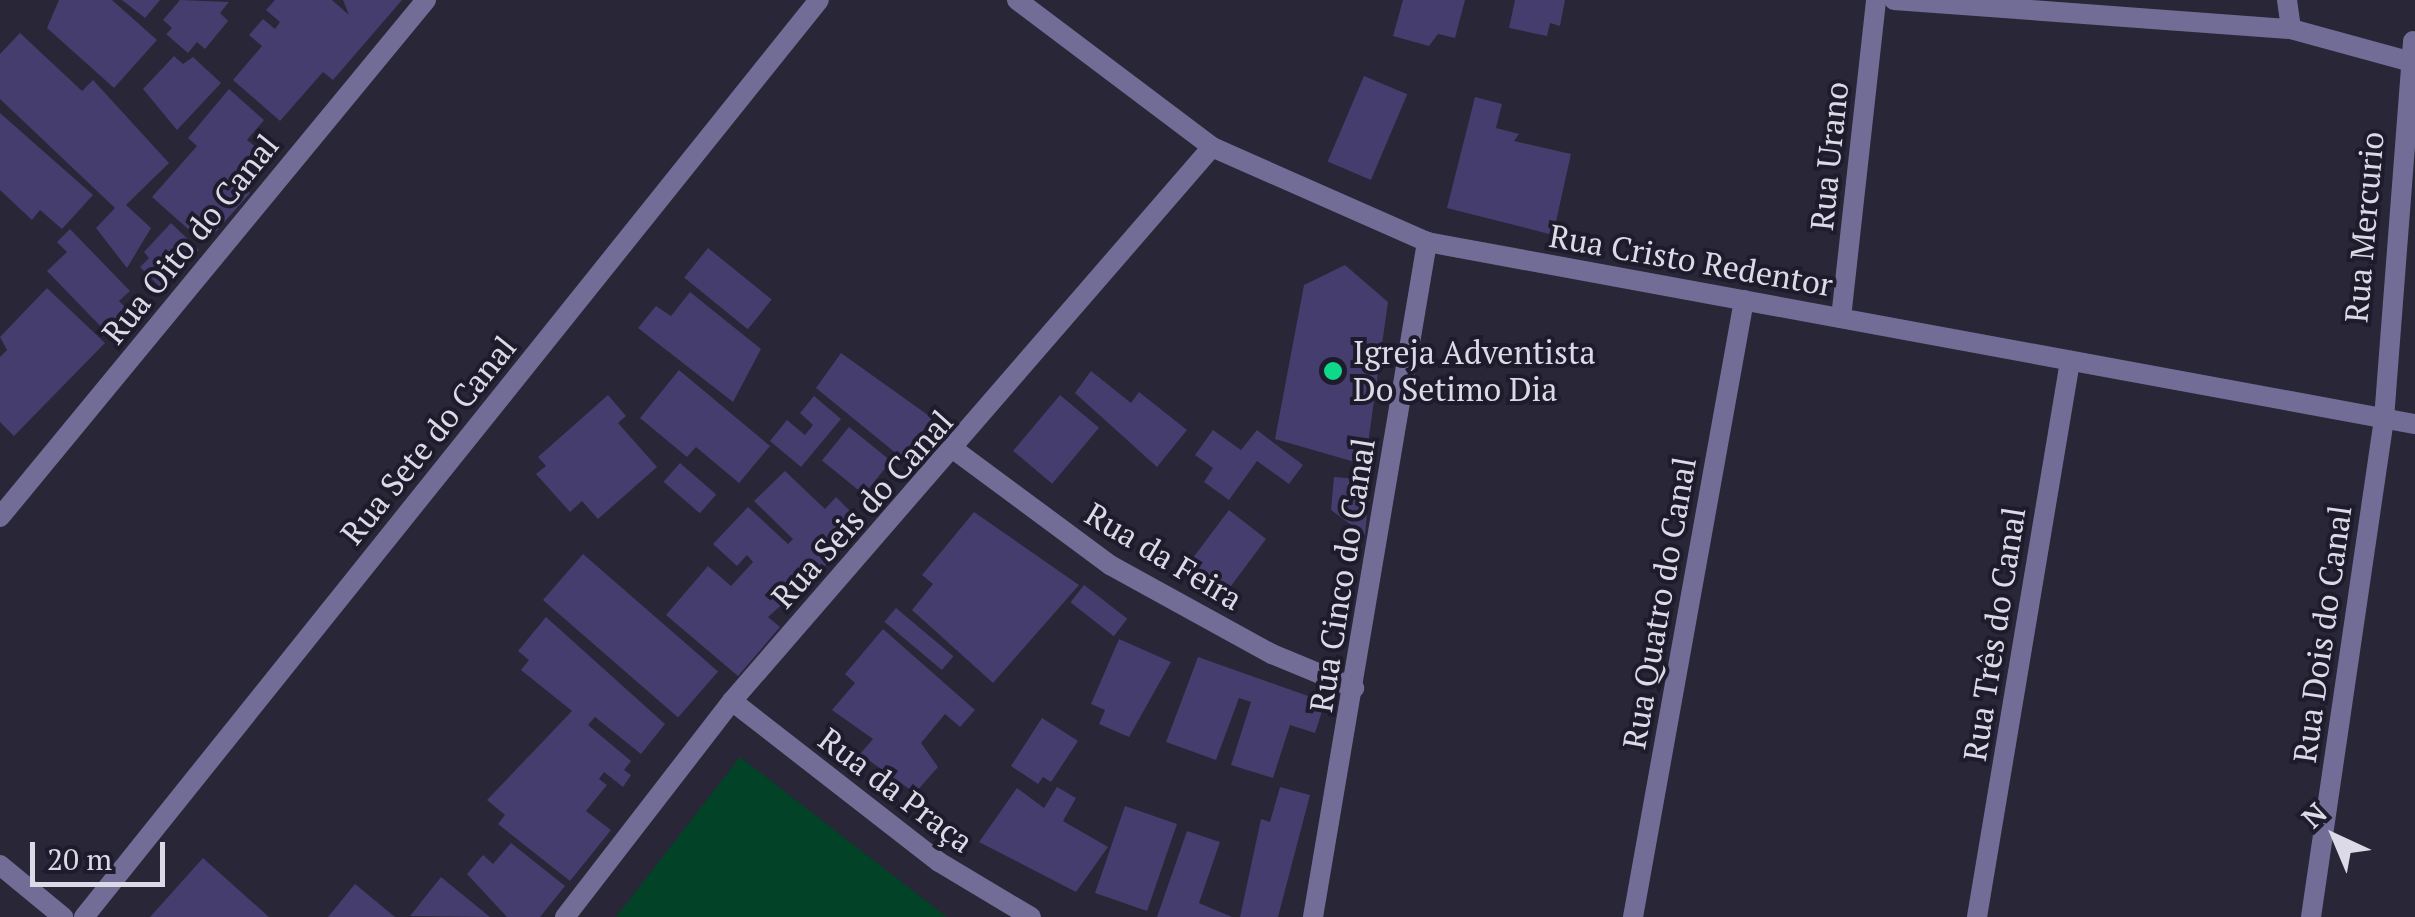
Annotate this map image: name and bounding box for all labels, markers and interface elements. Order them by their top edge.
street label: Rua Urano [1802,80,1856,232]
street label: Rua Oito do Canal [94,127,286,351]
street label: Rua Mercurio [2337,130,2391,324]
street label: Rua Cristo Redentor [1546,216,1836,304]
street label: Rua Sete do Canal [332,328,524,552]
place label: Igreja Adventista Do Setimo Dia [1353,334,1596,409]
marker: Igreja Adventista Do Setimo Dia [1322,360,1344,382]
street label: Rua Seis do Canal [763,403,961,615]
street label: Rua Cinco do Canal [1301,435,1383,715]
street label: Rua Quatro do Canal [1614,454,1704,752]
street label: Rua da Feira [1079,494,1249,618]
street label: Rua Dois do Canal [2285,503,2359,765]
street label: Rua Três do Canal [1955,504,2033,764]
street label: Rua da Praça [811,720,981,860]
north arrow [2285,787,2385,887]
text: N [2293,794,2334,836]
scale bar [35,822,170,884]
text: 20 m [47,839,112,879]

